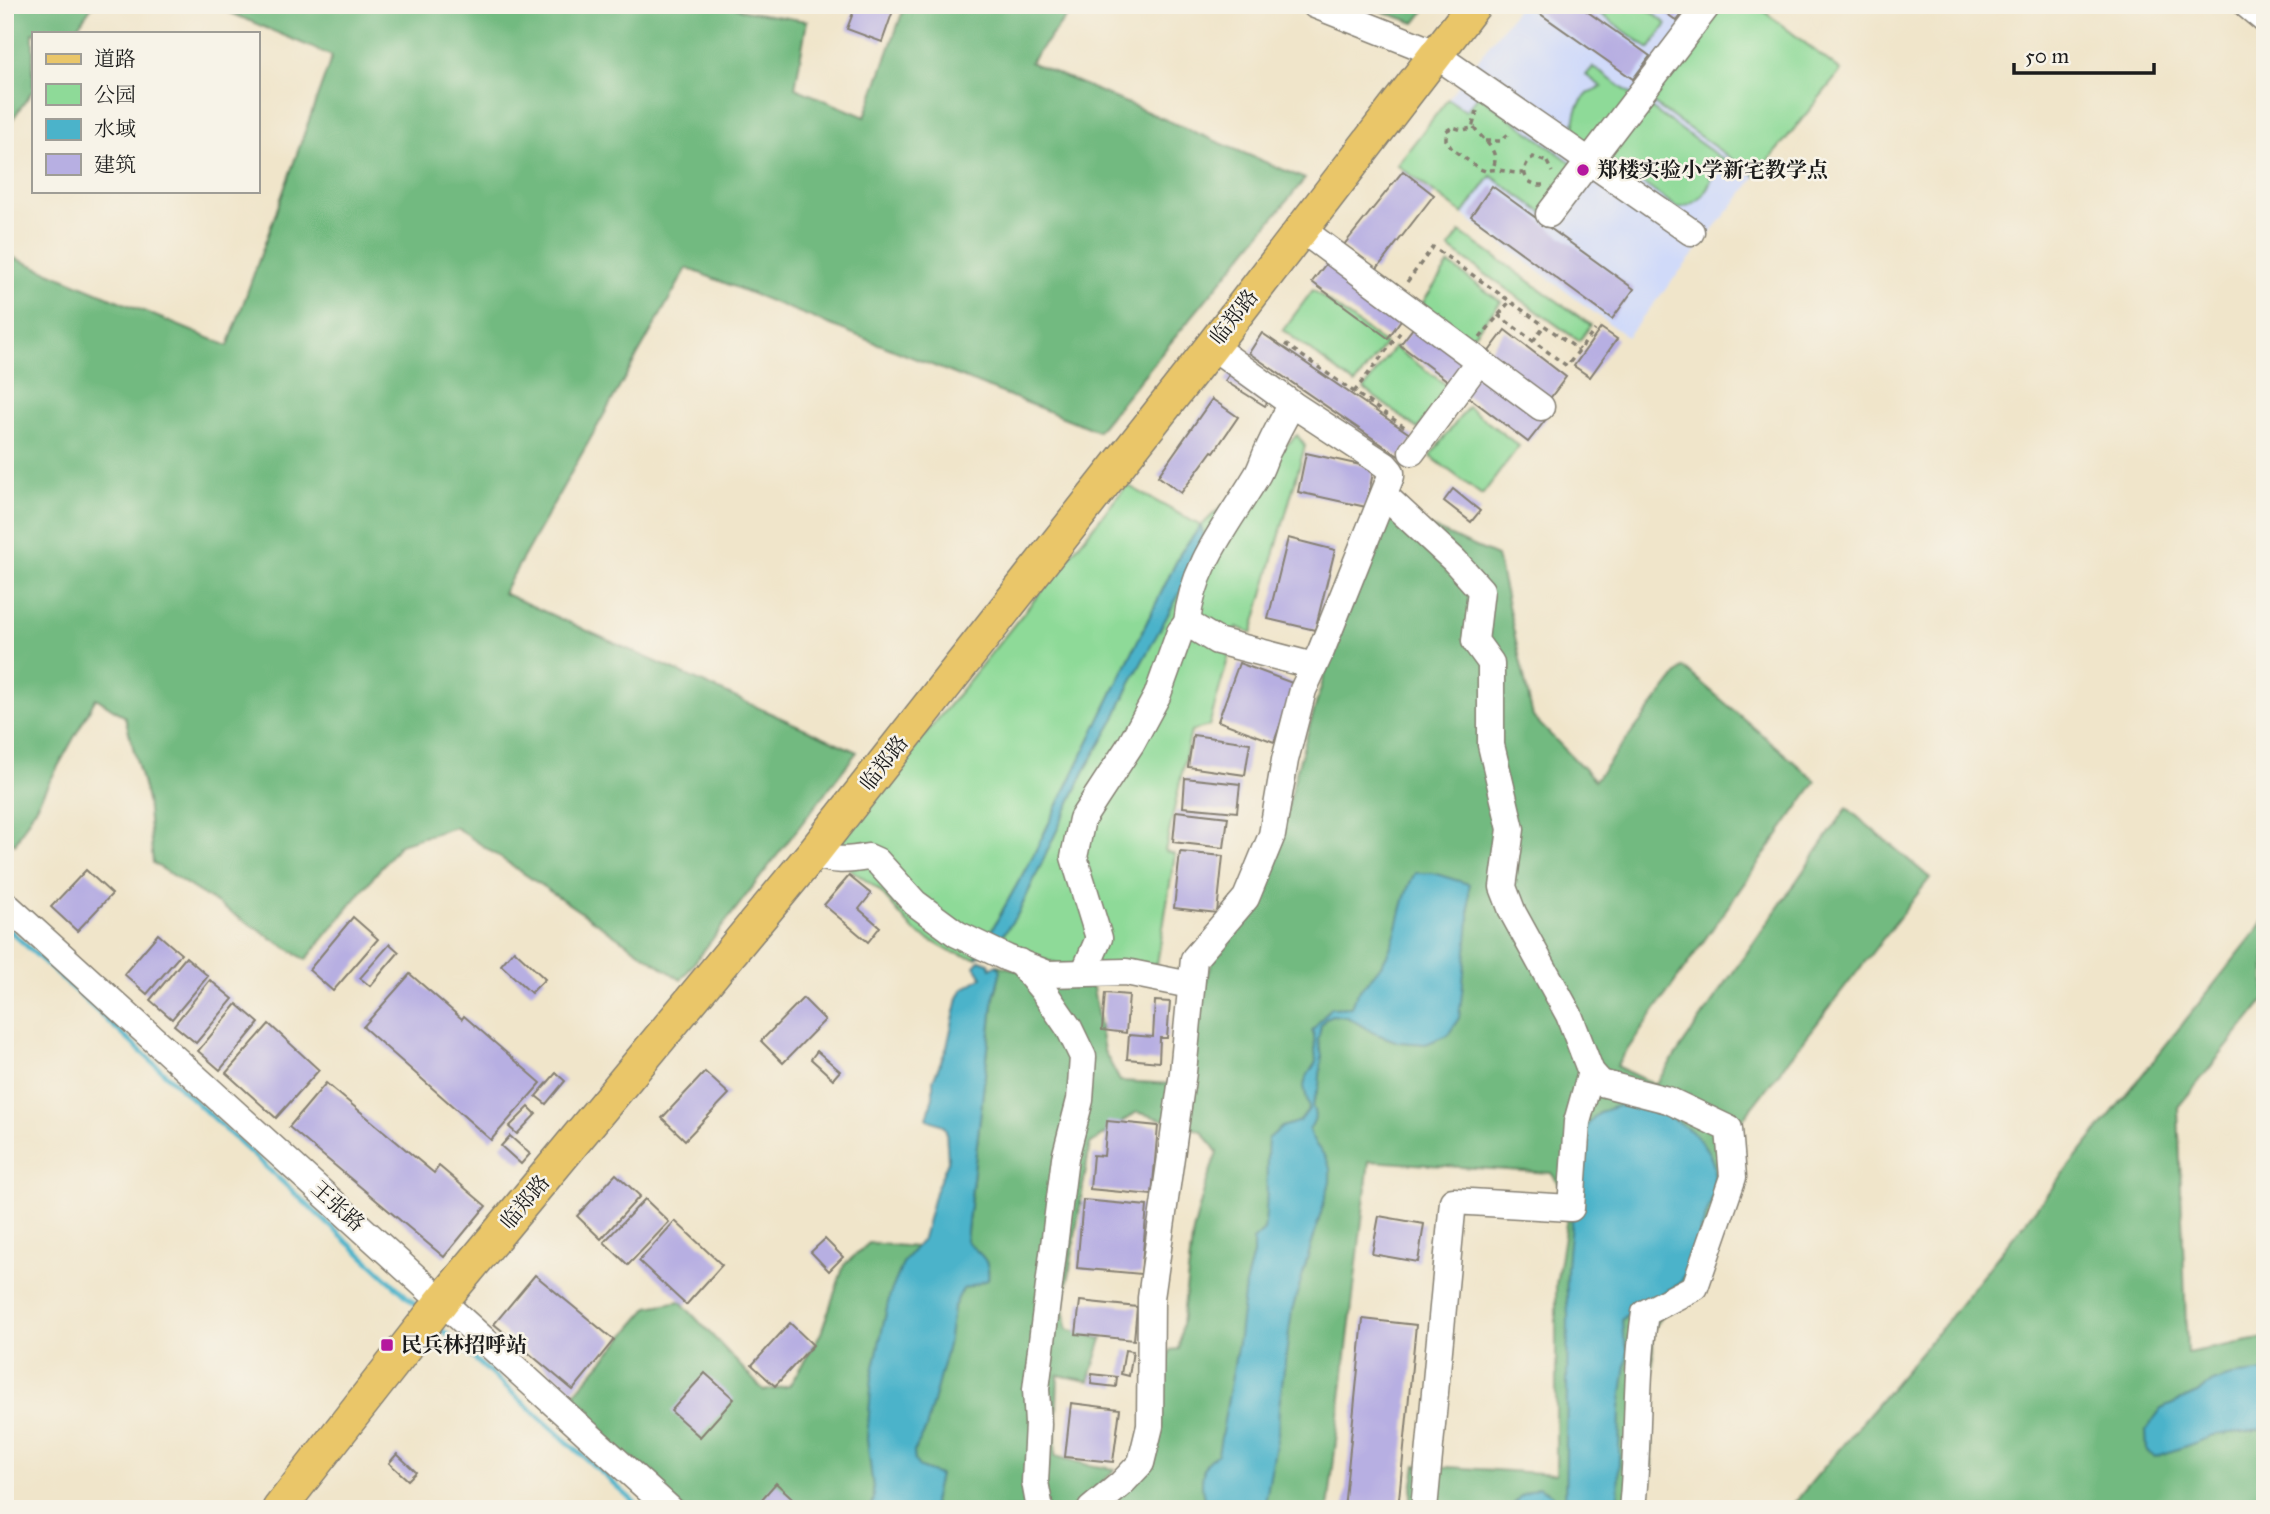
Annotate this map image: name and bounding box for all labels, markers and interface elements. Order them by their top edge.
legend [32,32,259,192]
scale bar [2014,32,2154,76]
text: 50 m [2025,43,2070,69]
text: 道路 [94,46,136,72]
text: 公园 [94,82,136,108]
text: 水域 [94,116,136,142]
text: 建筑 [94,152,136,178]
place label: 郑楼实验小学新宅教学点 [1597,157,1828,183]
marker: 郑楼实验小学新宅教学点 [1575,162,1591,178]
street label: 临郑路 [1204,284,1264,350]
street label: 临郑路 [854,730,914,796]
street label: 临郑路 [495,1170,555,1234]
street label: 王张路 [306,1175,370,1237]
place label: 民兵林招呼站 [401,1332,527,1358]
marker: 民兵林招呼站 [379,1337,395,1353]

